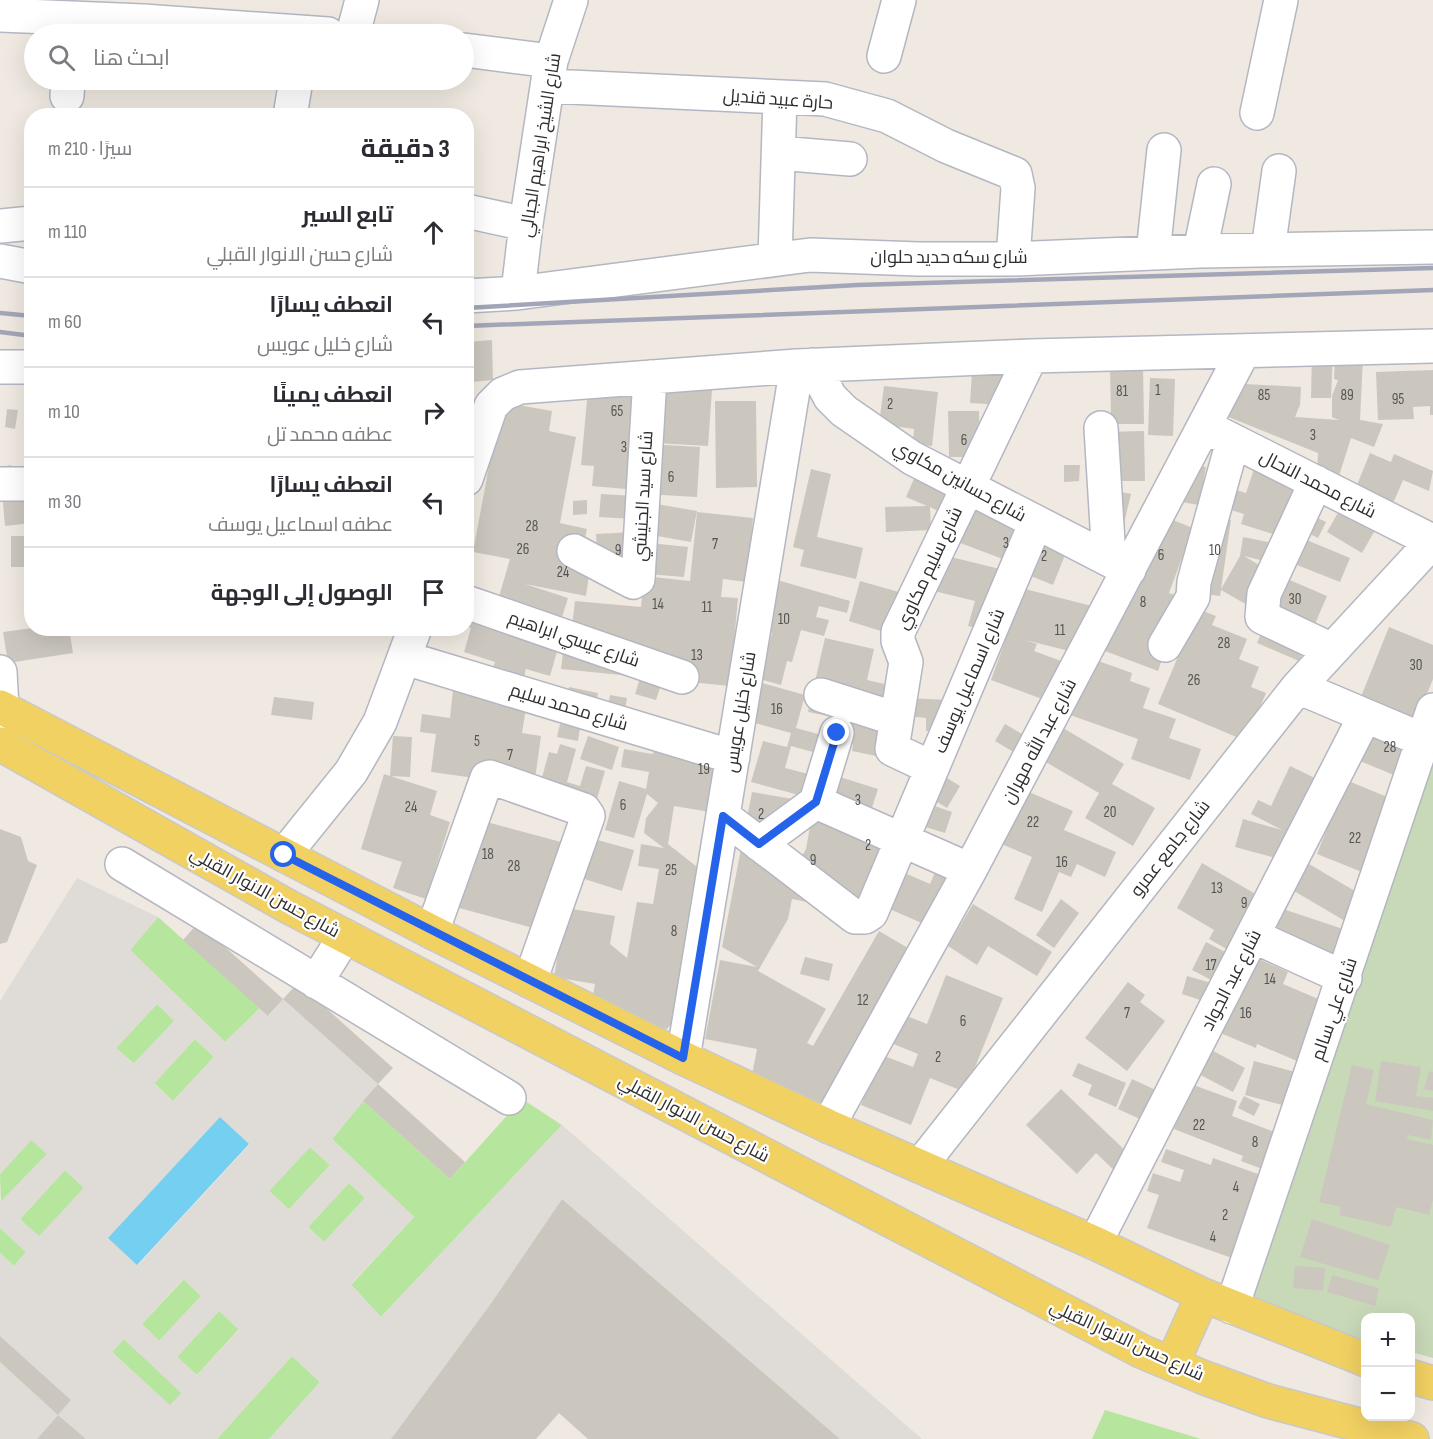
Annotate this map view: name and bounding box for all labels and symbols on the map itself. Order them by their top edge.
street label: شارع الشيخ ابراهيم الجبالي [516,51,568,239]
street label: حارة عبيد قنديل [722,85,834,114]
street label: شارع سكه حديد حلوان [870,247,1028,269]
house number: 1 [1155,381,1161,400]
house number: 81 [1116,382,1129,401]
house number: 85 [1258,386,1270,405]
house number: 89 [1340,386,1354,405]
house number: 95 [1392,390,1404,409]
house number: 2 [887,395,893,414]
house number: 65 [611,402,623,421]
house number: 3 [1310,426,1316,445]
street label: شارع سيد الجنيشي [630,430,659,562]
house number: 6 [961,431,967,450]
street label: شارع حسانين مكاوي [888,436,1030,529]
house number: 3 [621,438,627,457]
street label: شارع محمد النحال [1256,446,1380,524]
house number: 6 [668,468,674,487]
street label: شارع سليم مكاوي [892,504,970,634]
house number: 28 [526,517,538,536]
house number: 3 [1003,534,1009,553]
house number: 7 [712,535,718,554]
house number: 26 [517,540,529,559]
house number: 9 [615,541,621,560]
house number: 10 [1209,541,1221,560]
house number: 6 [1158,546,1164,565]
house number: 2 [1041,547,1047,566]
house number: 24 [557,563,569,582]
house number: 30 [1289,590,1301,609]
house number: 8 [1140,593,1146,612]
house number: 14 [652,595,664,614]
house number: 11 [702,598,713,617]
street label: شارع اسماعيل يوسف [929,606,1010,757]
street label: شارع عيسي ابراهيم [505,607,642,674]
house number: 10 [778,610,790,629]
house number: 11 [1055,621,1066,640]
house number: 28 [1218,634,1230,653]
house number: 13 [691,646,703,665]
street label: شارع خليل عويس [721,650,761,774]
house number: 30 [1410,656,1422,675]
house number: 26 [1188,671,1200,690]
street label: شارع عبد الله مهران [996,674,1082,808]
street label: شارع محمد سليم [507,680,630,736]
house number: 16 [771,700,783,719]
route end [823,719,849,745]
house number: 5 [474,732,480,751]
house number: 28 [1384,738,1396,757]
house number: 7 [507,746,513,765]
house number: 19 [698,760,710,779]
house number: 3 [855,791,861,810]
house number: 6 [620,796,626,815]
street label: شارع جامع عمرو [1126,796,1215,901]
house number: 24 [405,798,417,817]
house number: 20 [1104,803,1116,822]
house number: 2 [758,805,764,824]
house number: 22 [1027,813,1039,832]
house number: 22 [1349,829,1361,848]
house number: 2 [865,836,871,855]
route start [270,841,296,867]
street label: شارع حسن الانوار القبلي [185,843,343,945]
house number: 18 [482,845,494,864]
house number: 9 [810,851,816,870]
house number: 16 [1056,853,1068,872]
house number: 28 [508,857,520,876]
house number: 25 [665,861,677,880]
house number: 13 [1211,879,1223,898]
house number: 9 [1241,894,1247,913]
house number: 8 [671,922,677,941]
street label: شارع عبد الجواد [1197,926,1267,1035]
street label: شارع علي سالم [1307,955,1365,1064]
house number: 17 [1205,956,1217,975]
house number: 14 [1264,970,1276,989]
house number: 12 [857,991,869,1010]
house number: 7 [1124,1004,1130,1023]
house number: 16 [1240,1004,1252,1023]
house number: 6 [960,1012,966,1031]
house number: 2 [935,1048,941,1067]
street label: شارع حسن الانوار القبلي [613,1070,773,1170]
house number: 22 [1193,1116,1205,1135]
house number: 8 [1252,1133,1258,1152]
house number: 4 [1233,1178,1239,1197]
house number: 2 [1222,1206,1228,1225]
house number: 4 [1210,1228,1216,1247]
street label: شارع حسن الانوار القبلي [1045,1295,1207,1388]

